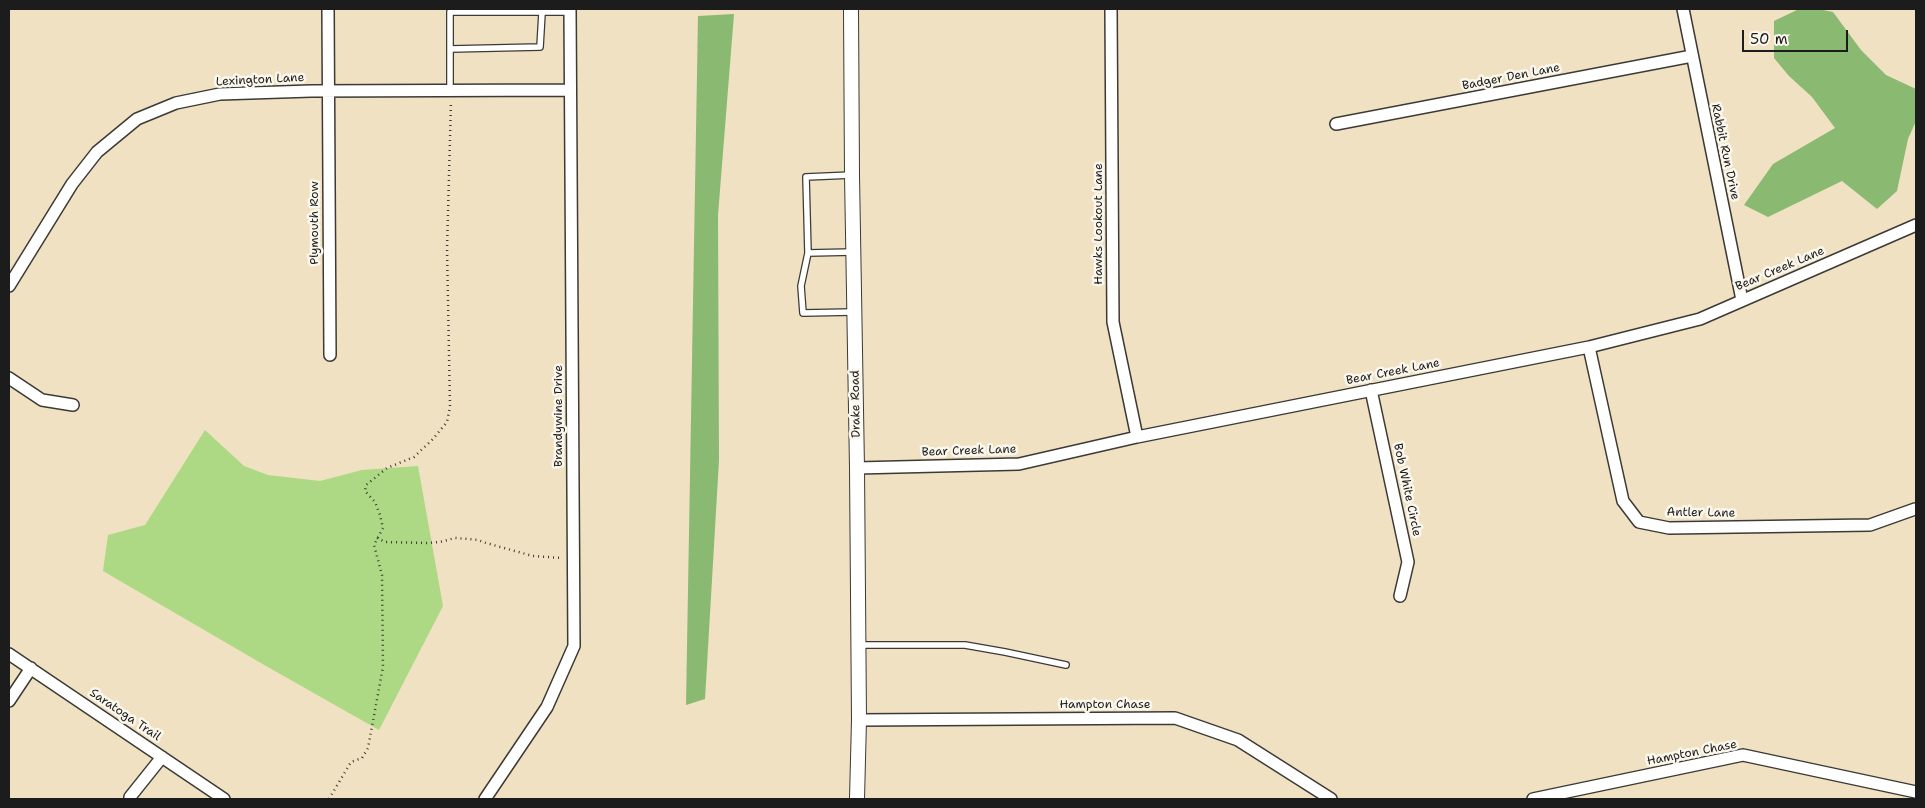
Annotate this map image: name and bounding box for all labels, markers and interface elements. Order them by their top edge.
scale bar [1745,20,1851,52]
text: 50 m [1750,29,1788,49]
street label: Badger Den Lane [1461,60,1561,94]
street label: Lexington Lane [215,70,305,90]
street label: Rabbit Run Drive [1708,103,1742,201]
street label: Hawks Lookout Lane [1092,163,1106,285]
street label: Plymouth Row [308,181,322,265]
street label: Bear Creek Lane [1733,244,1827,294]
street label: Bear Creek Lane [1345,356,1441,388]
street label: Brandywine Drive [552,365,566,467]
street label: Drake Road [848,370,864,438]
street label: Bear Creek Lane [921,442,1017,460]
street label: Bob White Circle [1390,442,1424,538]
street label: Antler Lane [1666,505,1736,521]
street label: Saratoga Trail [87,686,163,744]
street label: Hampton Chase [1059,698,1151,712]
street label: Hampton Chase [1646,737,1738,769]

